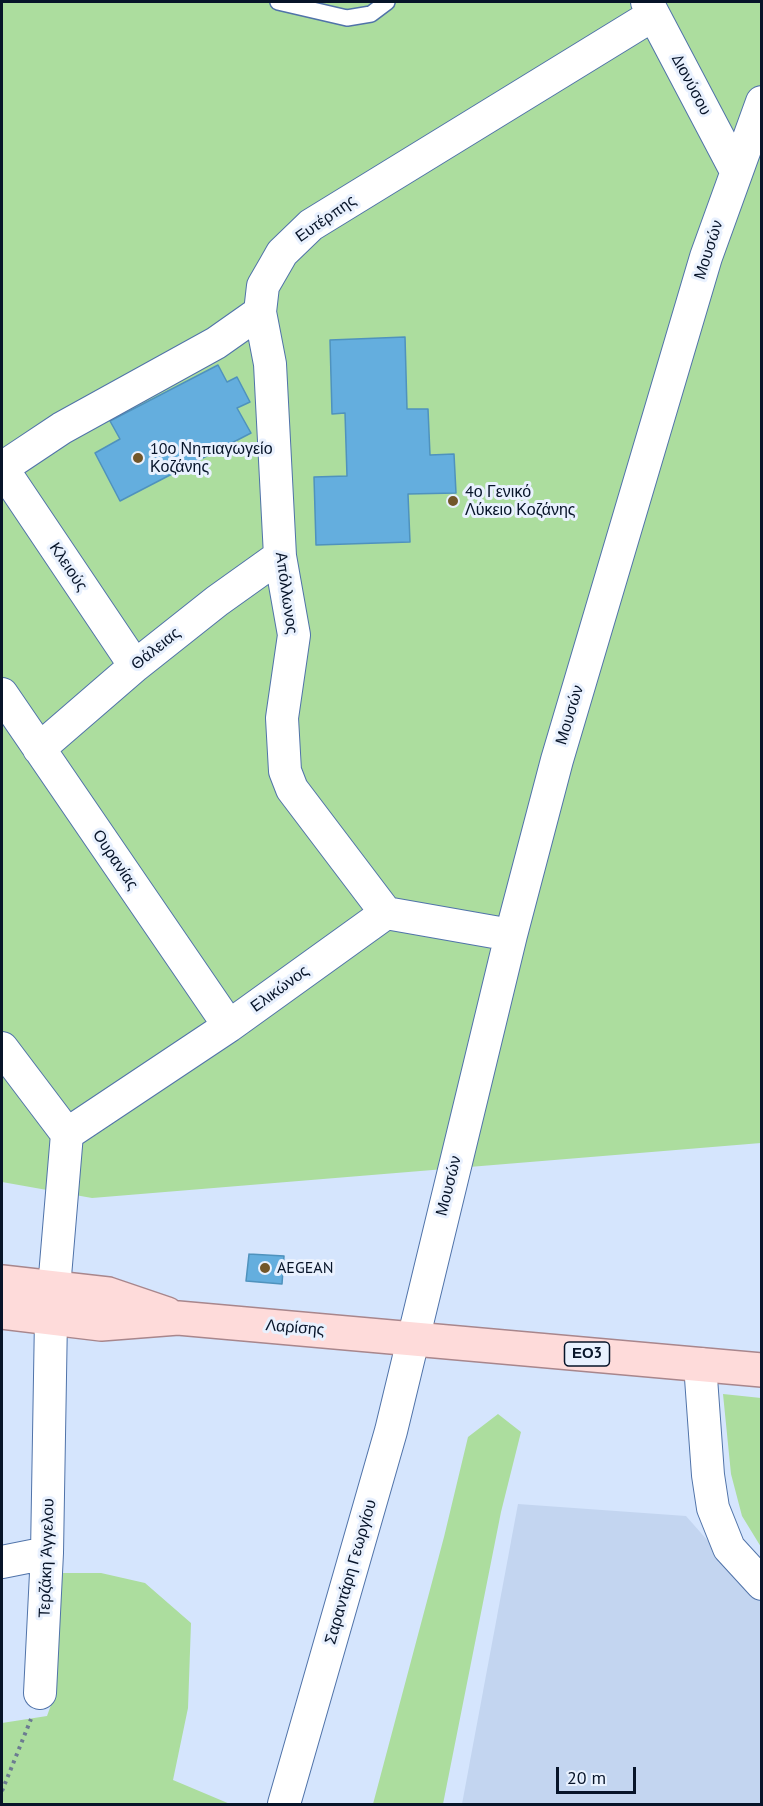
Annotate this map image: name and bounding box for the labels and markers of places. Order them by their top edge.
place label: 10ο Νηπιαγωγείο Κοζάνης [150,439,273,477]
marker: 10ο Νηπιαγωγείο Κοζάνης [131,451,145,465]
place label: 4ο Γενικό Λύκειο Κοζάνης [465,482,576,520]
marker: 4ο Γενικό Λύκειο Κοζάνης [446,494,460,508]
place label: AEGEAN [277,1258,333,1278]
marker: AEGEAN [258,1261,272,1275]

